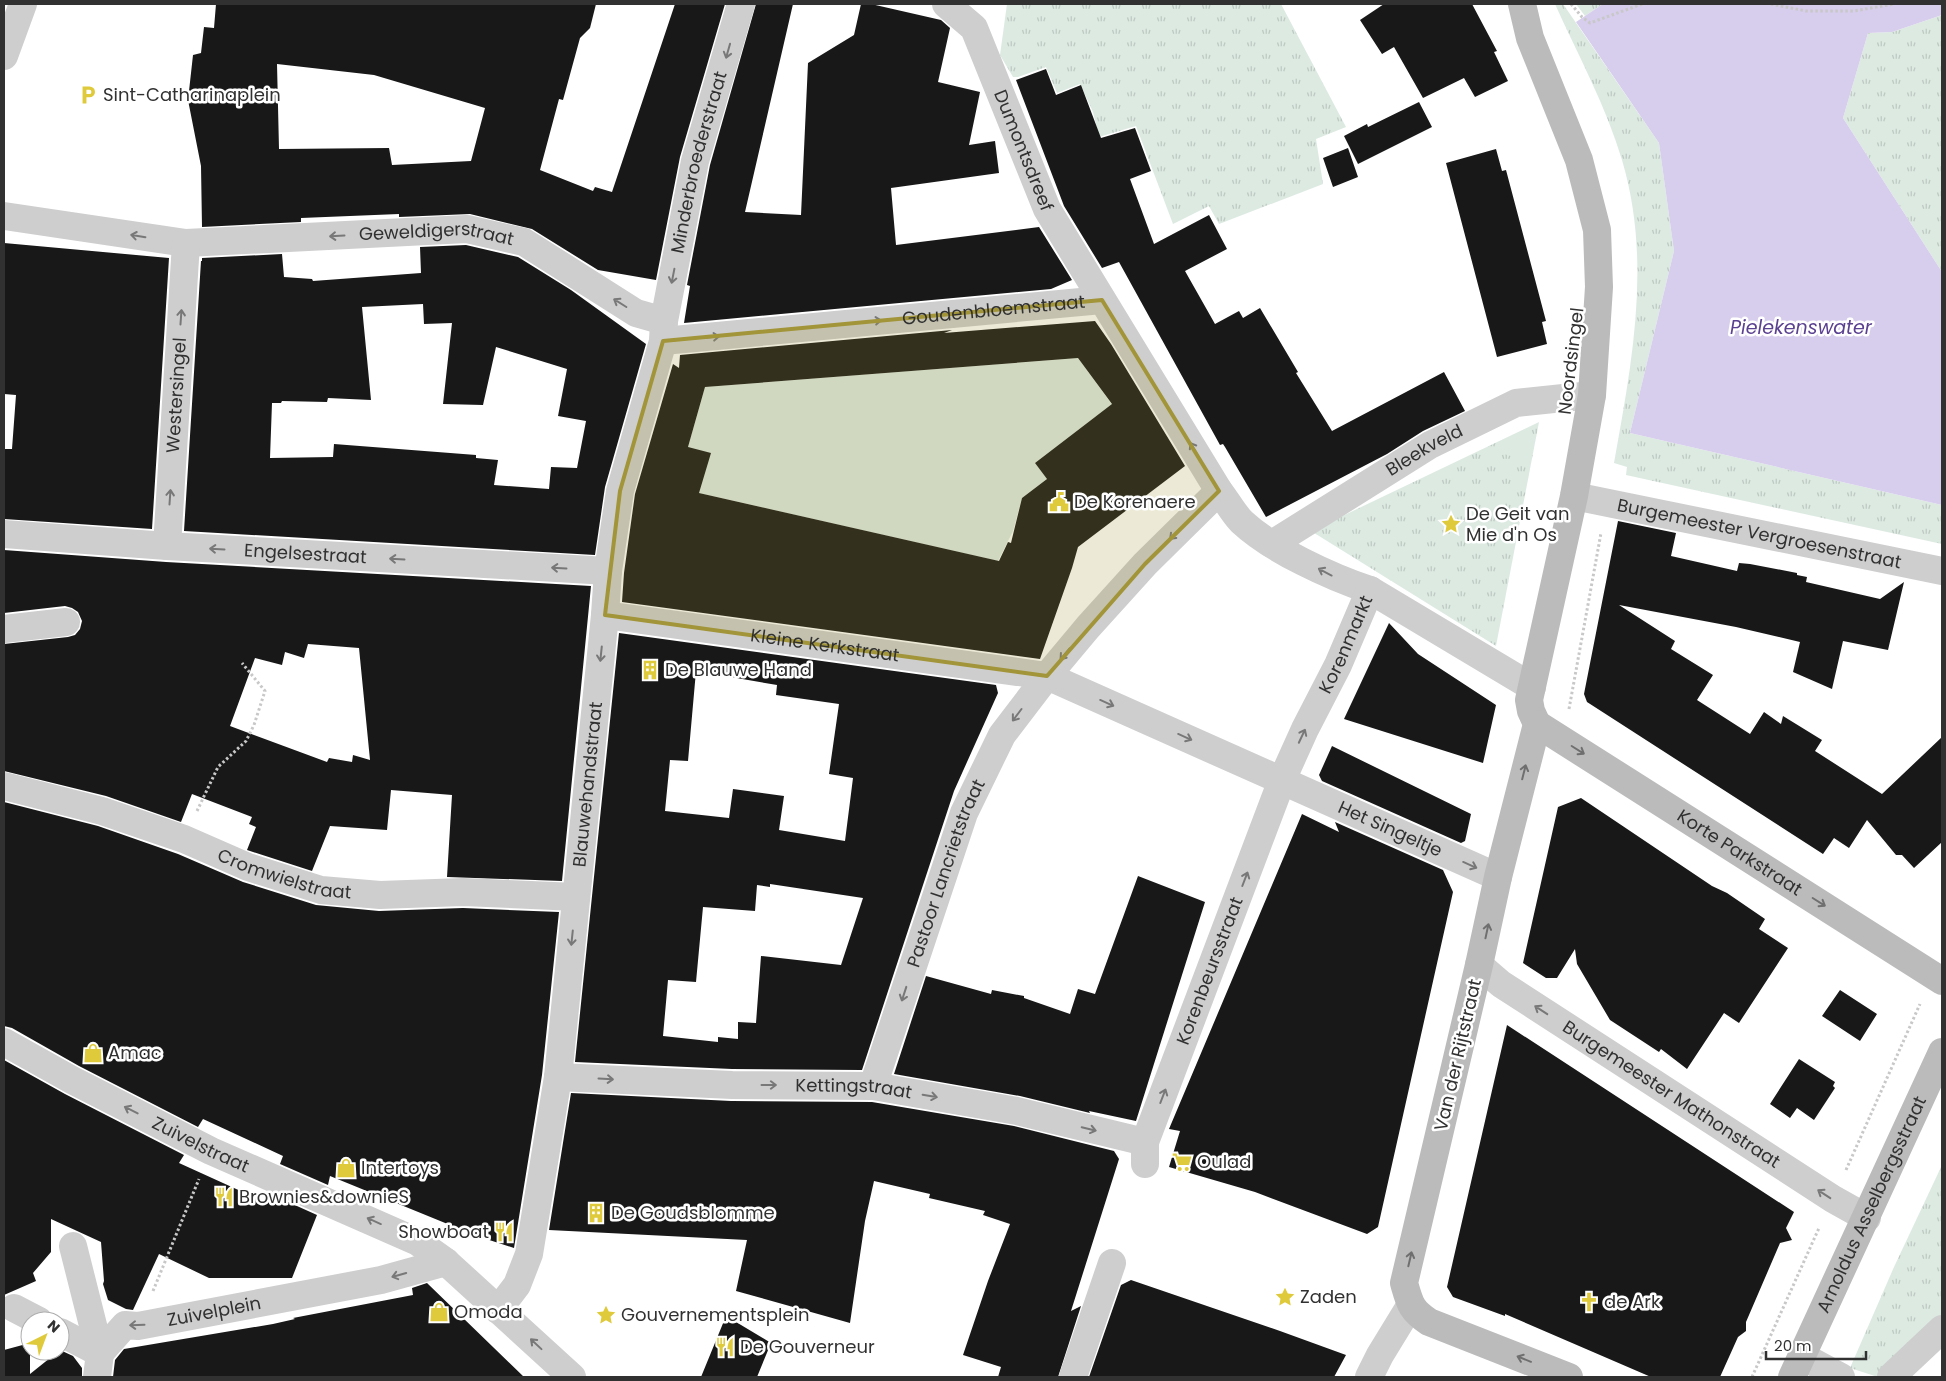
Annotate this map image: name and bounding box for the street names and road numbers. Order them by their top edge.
street label: Minderbroederstraat [664,68,733,255]
street label: Dumontsdreef [988,86,1060,215]
street label: Geweldigerstraat [358,216,516,251]
street label: Goudenbloemstraat [901,289,1086,331]
street label: Noordsingel [1552,306,1589,416]
street label: Westersingel [160,337,192,454]
street label: Bleekveld [1381,418,1467,482]
street label: Burgemeester Vergroesenstraat [1615,492,1904,574]
street label: Engelsestraat [243,537,367,569]
street label: Korenmarkt [1312,591,1378,698]
street label: Kleine Kerkstraat [749,622,901,667]
street label: Blauwehandstraat [566,701,608,868]
street label: Pastoor Lancrietstraat [900,775,991,970]
street label: Het Singeltje [1334,794,1446,863]
street label: Korte Parkstraat [1673,803,1807,901]
street label: Cromwielstraat [214,842,352,905]
street label: Korenbeursstraat [1170,893,1249,1048]
street label: Van der Rijtstraat [1428,976,1487,1133]
street label: Burgemeester Mathonstraat [1558,1014,1785,1174]
street label: Kettingstraat [795,1072,914,1105]
street label: Arnoldus Asselbergsstraat [1810,1092,1932,1317]
street label: Zuivelstraat [148,1110,253,1178]
street label: Zuivelplein [165,1290,263,1332]

